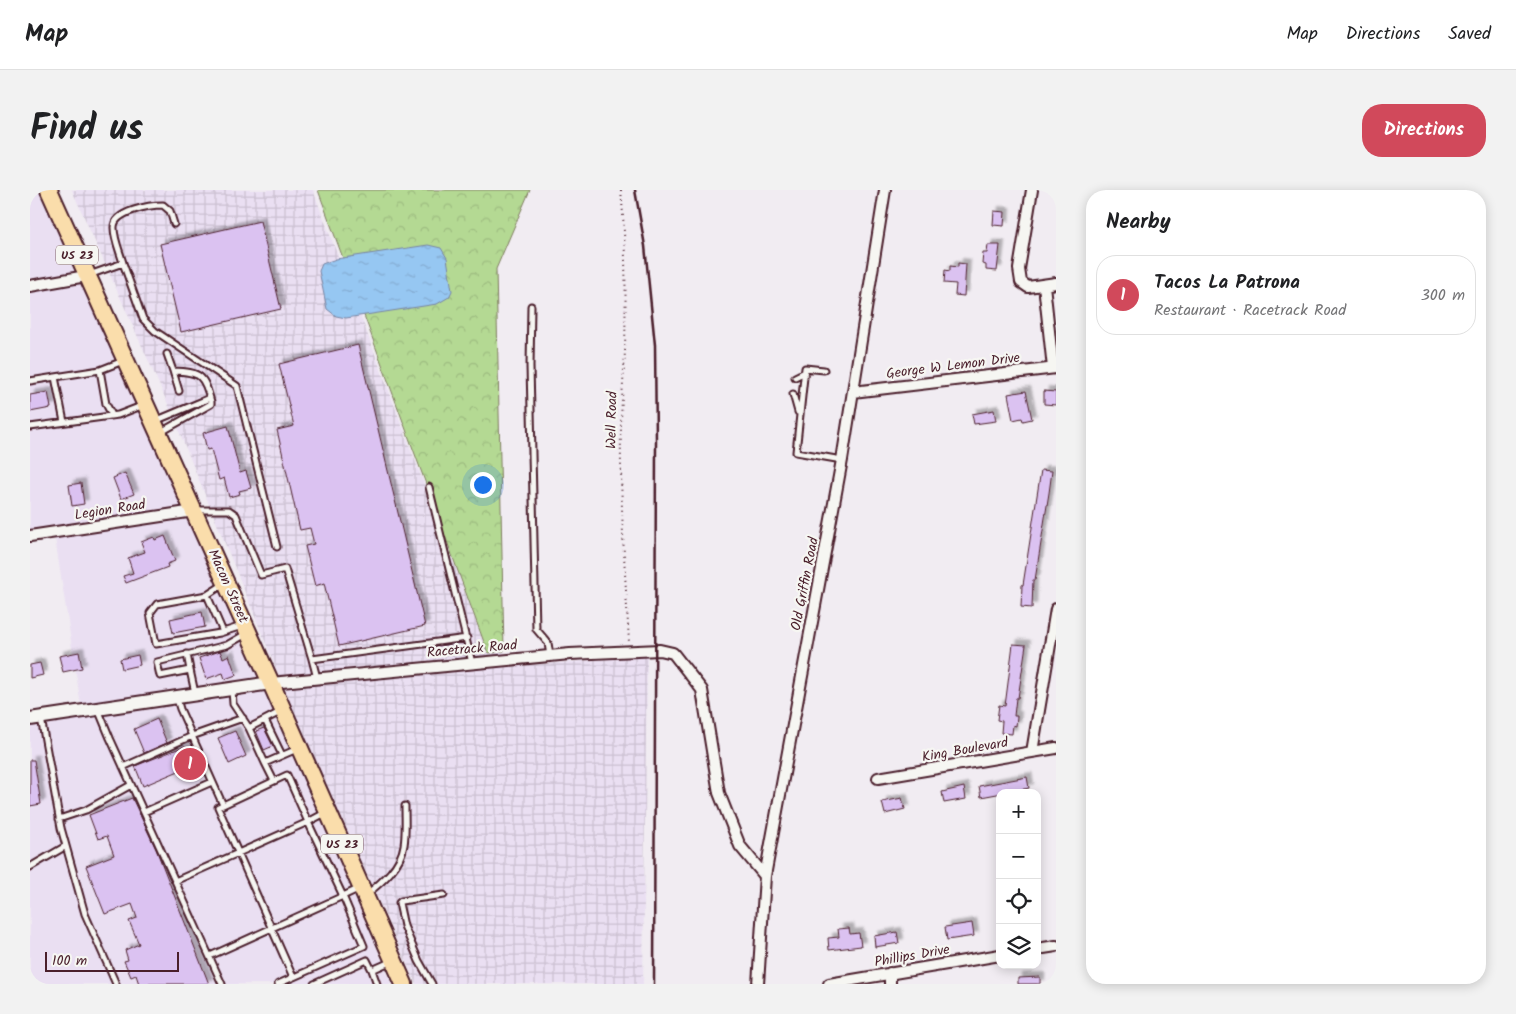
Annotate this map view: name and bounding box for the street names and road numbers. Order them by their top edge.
road number: US 23 [56,246,98,264]
street label: George W Lemon Drive [885,347,1022,385]
street label: Well Road [600,390,624,449]
street label: Legion Road [73,493,148,526]
street label: Old Griffin Road [785,534,825,633]
street label: Macon Street [202,546,254,627]
street label: Racetrack Road [426,634,519,664]
street label: King Boulevard [920,731,1011,768]
road number: US 23 [321,834,363,854]
street label: Phillips Drive [873,938,952,973]

